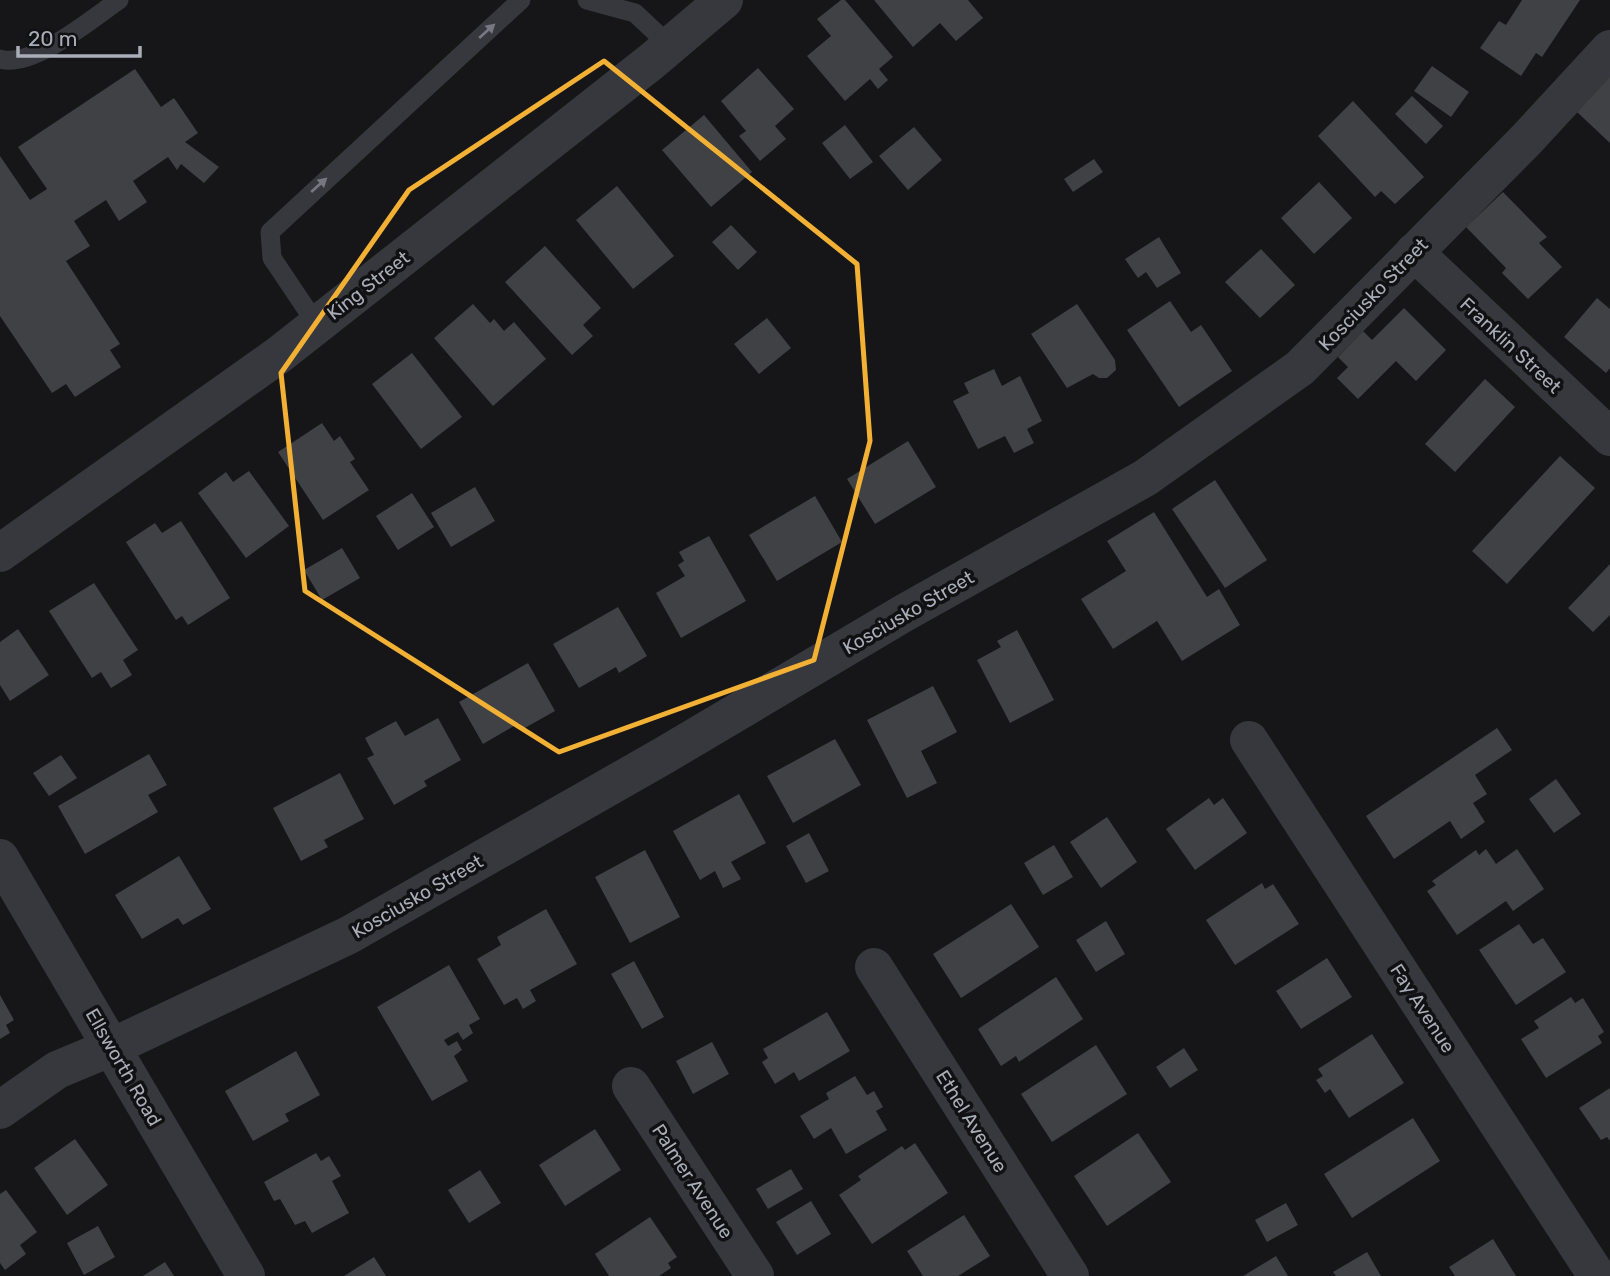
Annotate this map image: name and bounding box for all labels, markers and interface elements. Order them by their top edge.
scale bar [18,14,140,58]
one-way arrow [478,23,496,39]
text: 20 m [28,26,77,51]
one-way arrow [310,177,327,193]
street label: Kosciusko Street [1314,233,1433,355]
street label: King Street [322,246,415,325]
street label: Franklin Street [1455,293,1566,399]
street label: Kosciusko Street [839,565,978,659]
street label: Kosciusko Street [348,849,487,943]
street label: Fay Avenue [1385,959,1460,1057]
street label: Ellsworth Road [81,1004,167,1130]
street label: Ethel Avenue [931,1066,1012,1177]
street label: Palmer Avenue [647,1120,738,1243]

